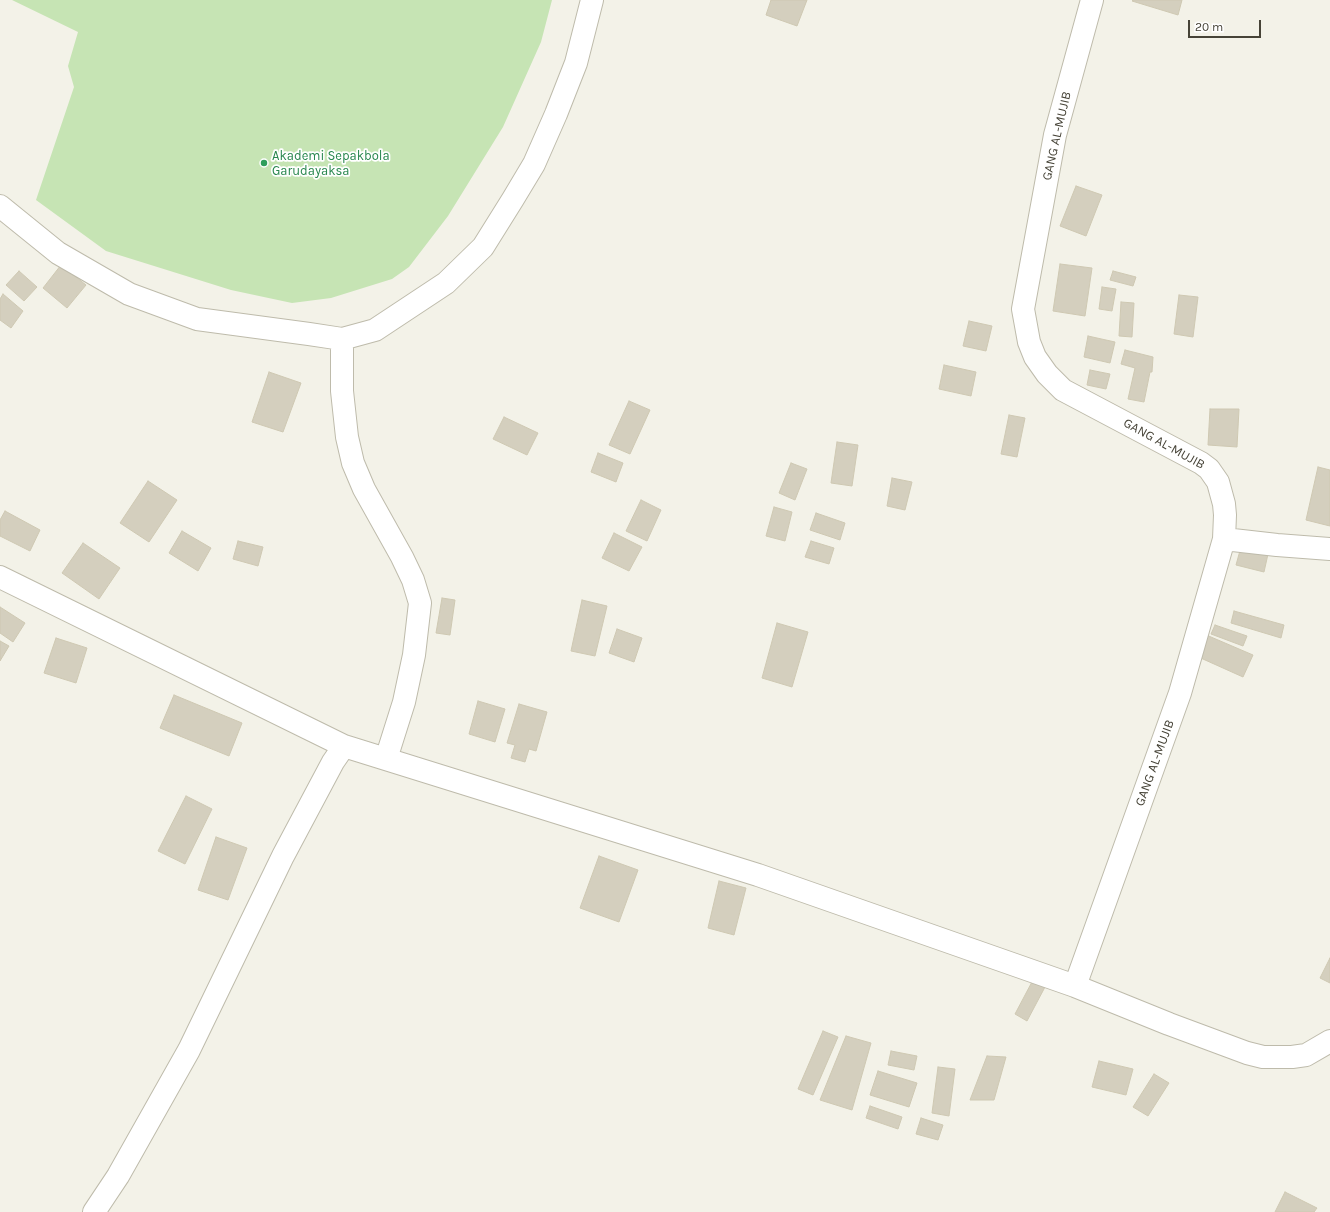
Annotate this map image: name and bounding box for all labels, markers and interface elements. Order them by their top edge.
scale bar [1190,12,1263,38]
text: 20 m [1195,20,1223,34]
street label: GANG AL-MUJIB [1039,90,1075,182]
place label: Akademi Sepakbola Garudayaksa [272,148,390,179]
marker: Akademi Sepakbola Garudayaksa [259,158,269,168]
street label: GANG AL-MUJIB [1121,415,1207,473]
street label: GANG AL-MUJIB [1132,718,1178,808]

